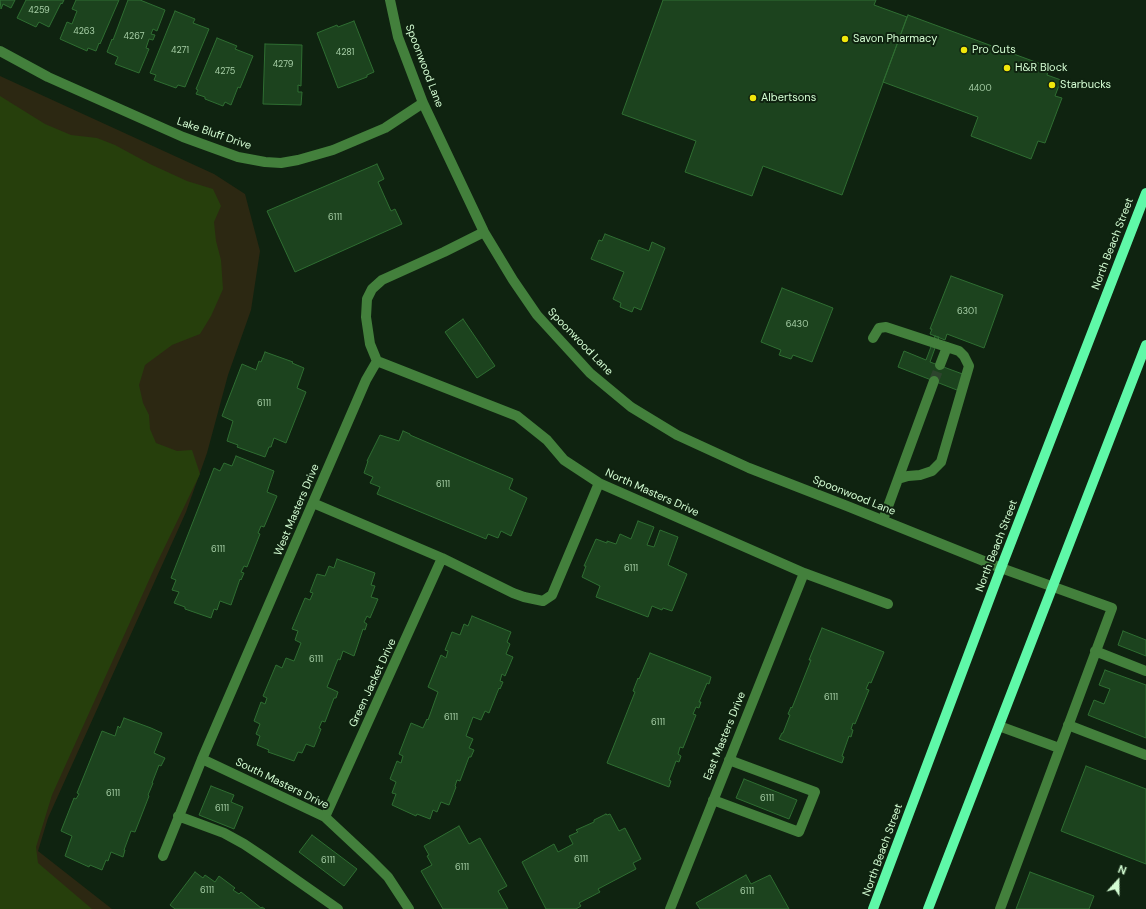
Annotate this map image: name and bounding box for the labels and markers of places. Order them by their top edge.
place label: Savon Pharmacy [853,32,937,46]
marker: Savon Pharmacy [840,34,850,44]
place label: Pro Cuts [972,43,1016,57]
marker: Pro Cuts [959,45,969,55]
place label: H&R Block [1015,61,1067,75]
marker: H&R Block [1002,63,1012,73]
place label: Starbucks [1060,78,1111,92]
marker: Starbucks [1047,80,1057,90]
place label: Albertsons [761,91,816,105]
marker: Albertsons [748,93,758,103]

